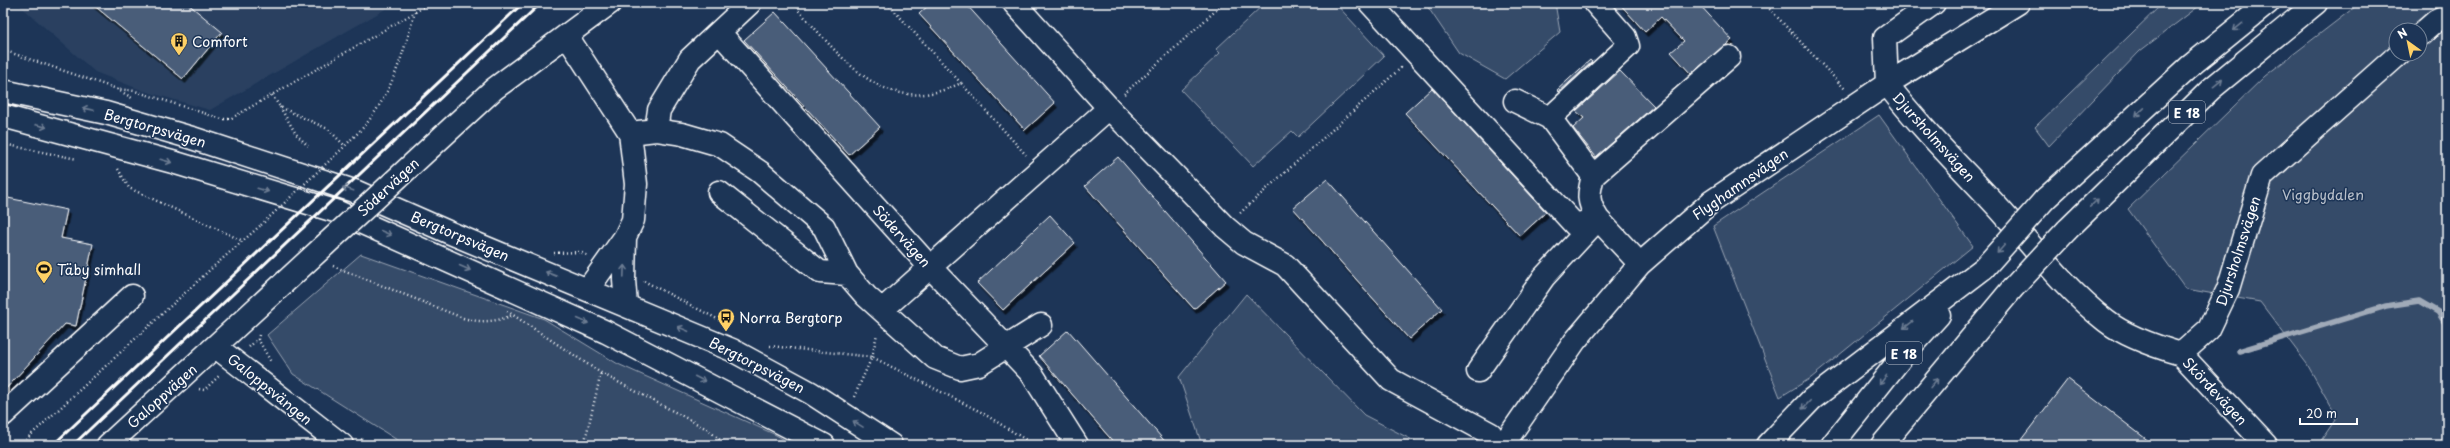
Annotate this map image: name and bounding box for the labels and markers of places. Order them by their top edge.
building icon: Comfort [169,31,189,56]
place label: Comfort [192,31,248,52]
sports icon: Täby simhall [34,259,54,284]
place label: Täby simhall [57,259,141,280]
bus stop icon: Norra Bergtorp [716,307,736,332]
place label: Norra Bergtorp [739,307,842,328]

